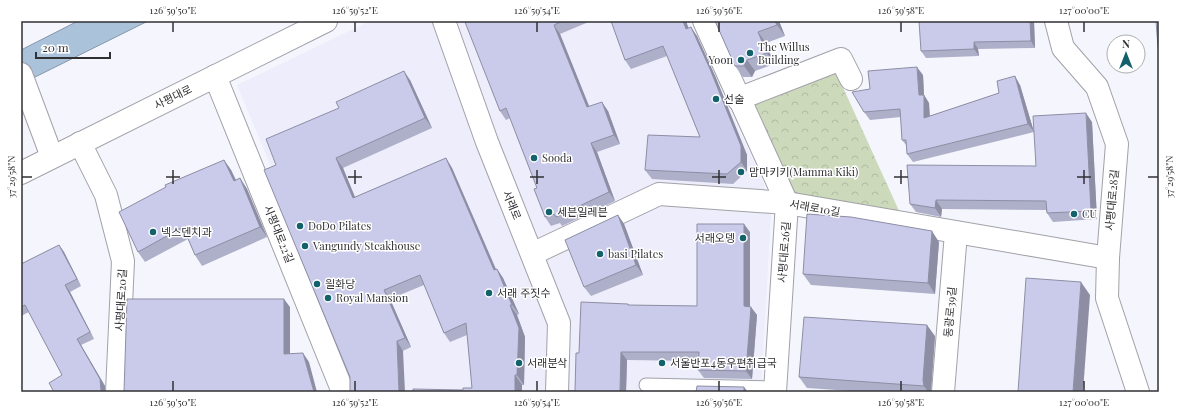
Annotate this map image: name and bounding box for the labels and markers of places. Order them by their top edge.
place label: The Willus Building [758,39,810,67]
marker: The Willus Building [745,48,755,58]
place label: Yoon [708,52,733,67]
marker: Yoon [736,55,746,65]
place label: 선술 [724,91,744,106]
marker: 선술 [711,94,721,104]
place label: Sooda [542,150,572,165]
marker: Sooda [529,153,539,163]
place label: 맘마키키(Mamma Kiki) [749,164,858,179]
marker: 맘마키키(Mamma Kiki) [736,167,746,177]
place label: 세븐일레븐 [557,204,608,219]
place label: CU [1082,206,1098,221]
marker: 세븐일레븐 [544,207,554,217]
marker: CU [1069,209,1079,219]
place label: DoDo Pilates [308,218,371,233]
marker: DoDo Pilates [295,221,305,231]
place label: 넥스덴치과 [161,224,212,239]
marker: 넥스덴치과 [148,227,158,237]
place label: 서래오뎅 [695,230,735,245]
marker: 서래오뎅 [738,233,748,243]
place label: Vangundy Steakhouse [312,238,421,253]
marker: Vangundy Steakhouse [300,241,310,251]
place label: basi Pilates [608,246,663,261]
marker: basi Pilates [595,249,605,259]
place label: 읠화당 [325,276,355,291]
marker: 읠화당 [312,279,322,289]
place label: 서래 주짓수 [497,285,550,300]
marker: 서래 주짓수 [484,288,494,298]
place label: Royal Mansion [336,290,409,305]
marker: Royal Mansion [323,293,333,303]
place label: 서래분삭 [527,355,567,370]
place label: 서울반포4동우편취급국 [670,355,777,370]
marker: 서래분삭 [514,358,524,368]
marker: 서울반포4동우편취급국 [657,358,667,368]

